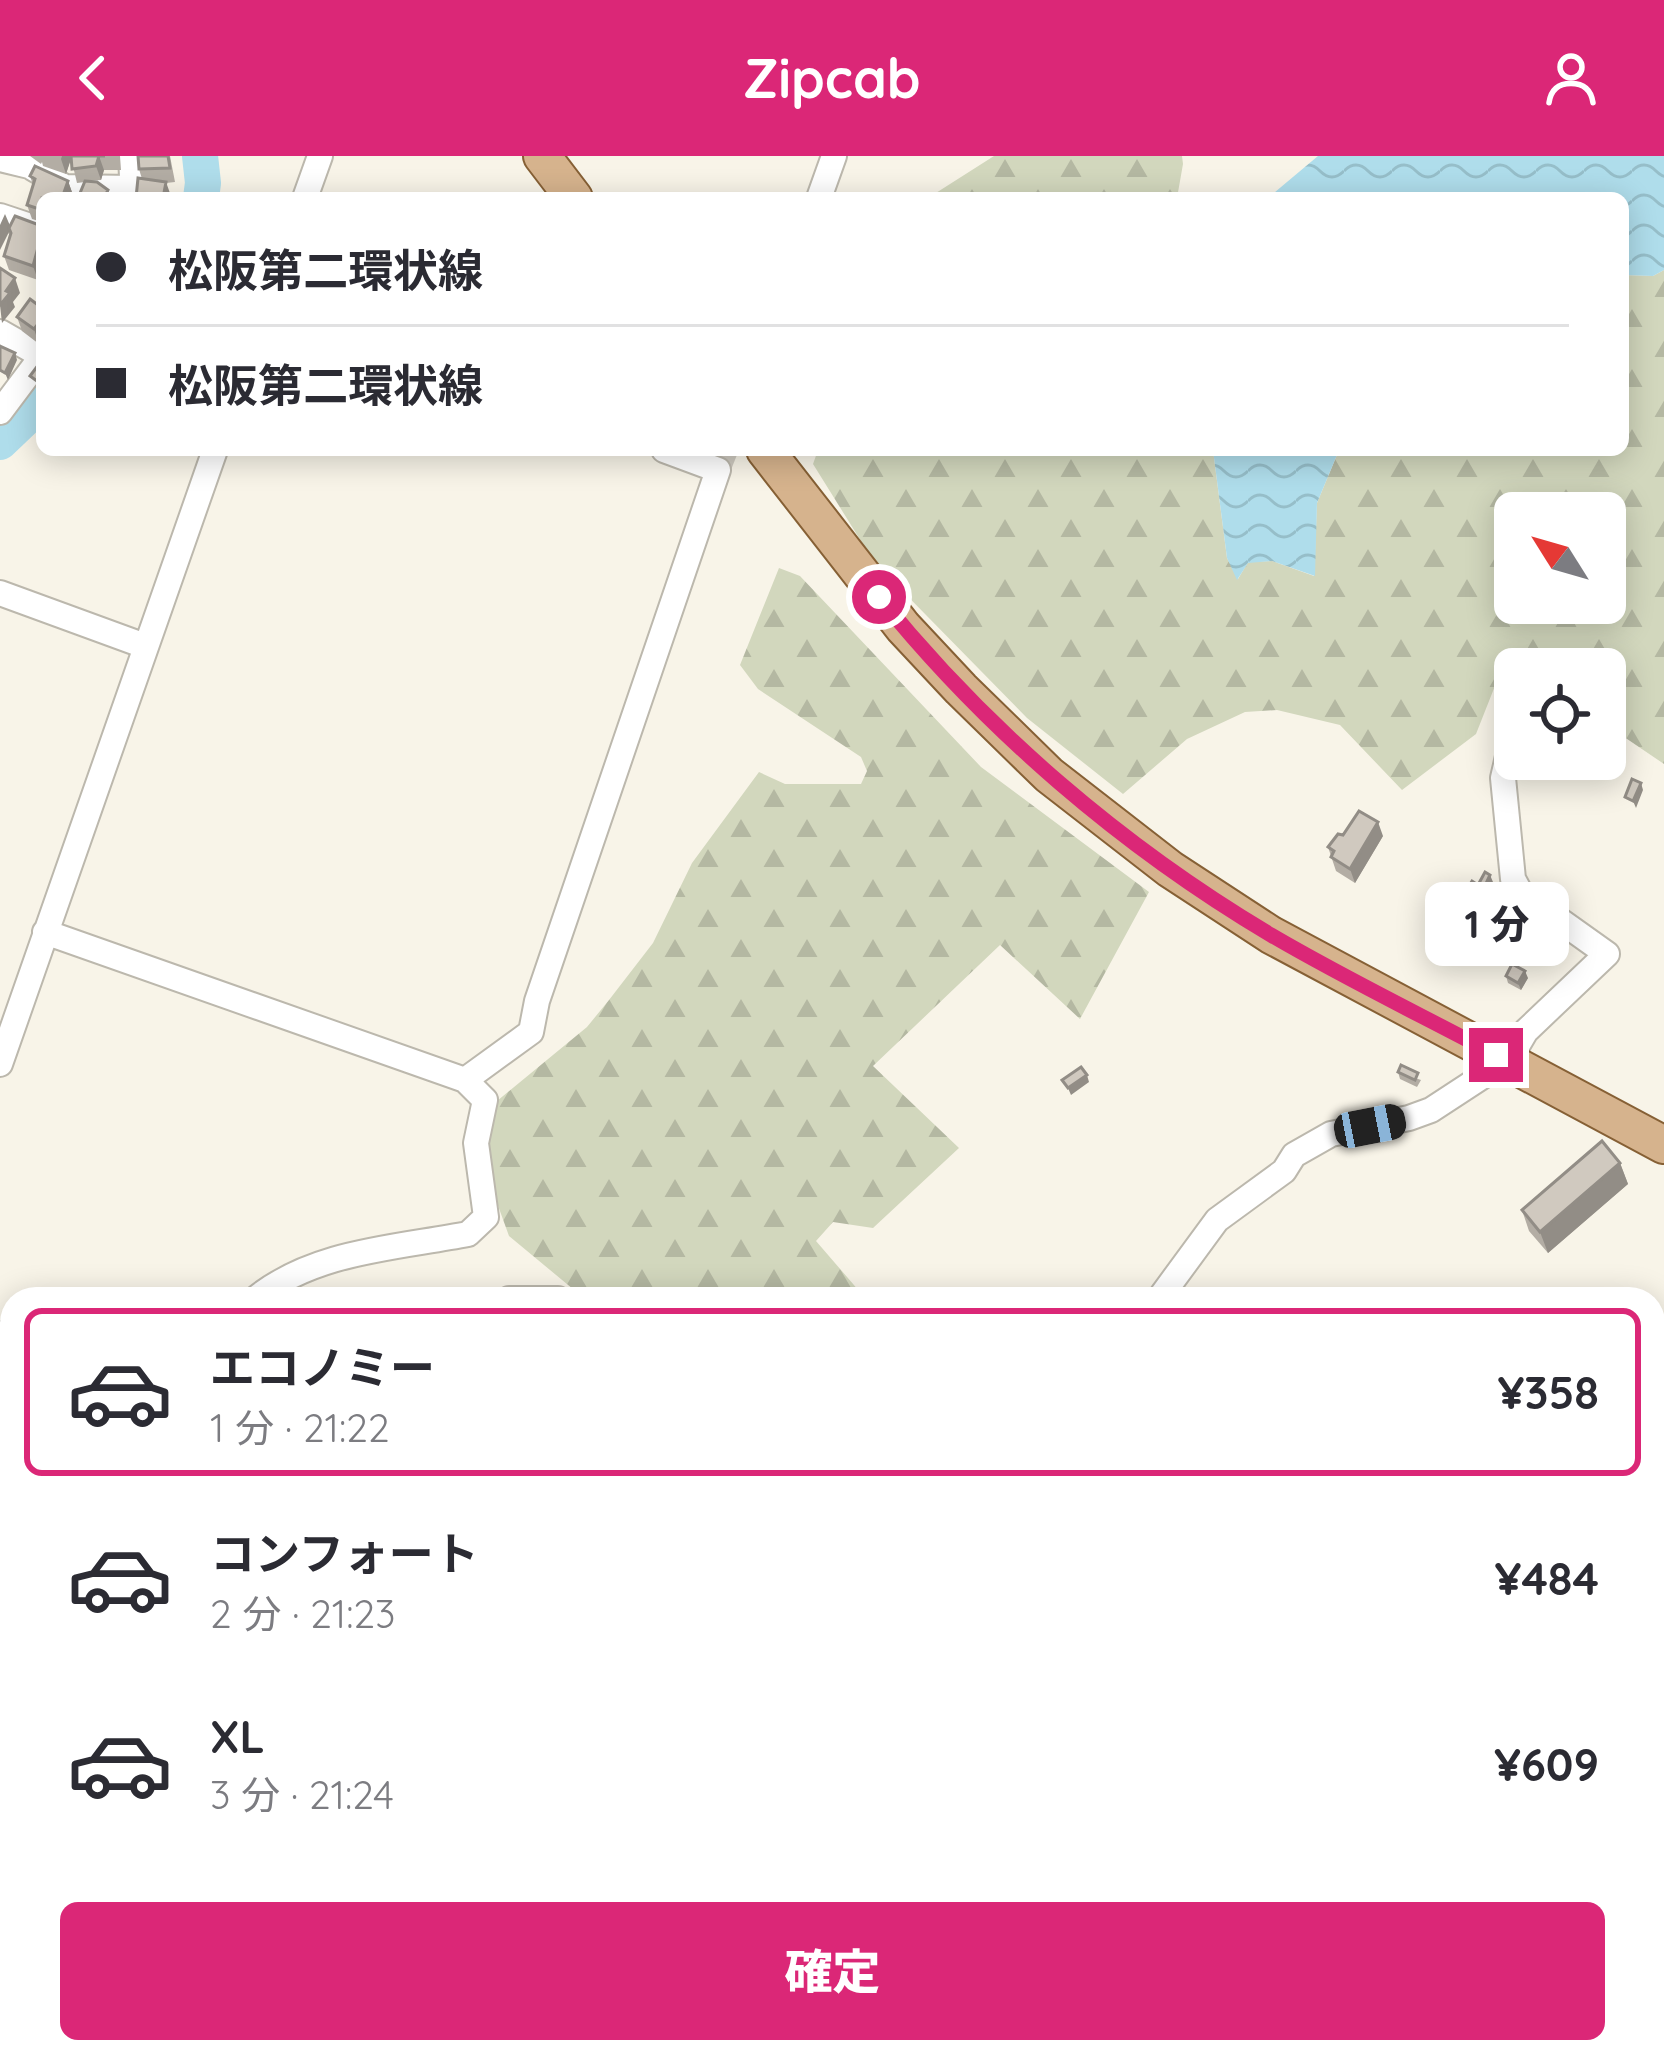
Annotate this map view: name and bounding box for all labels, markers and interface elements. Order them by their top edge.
text: Zipcab [743,44,921,112]
icon: back [60,45,126,111]
icon: person [1538,45,1604,111]
text: 松阪第二環状線 [168,242,483,298]
text: 松阪第二環状線 [168,357,483,413]
north arrow [1494,492,1626,624]
map controls [1494,492,1626,780]
route start [852,570,906,624]
button: locate [1494,648,1626,780]
callout: 1 分 [1424,881,1568,965]
text: 1 分 [1464,899,1530,948]
route end [1469,1028,1523,1082]
car [1331,1101,1409,1151]
icon: car [66,1338,174,1446]
text: エコノミー [210,1339,435,1395]
text: ¥358 [1497,1364,1599,1420]
text: 1 分 · 21:22 [210,1403,390,1452]
icon: car [66,1524,174,1632]
text: コンフォート [210,1525,479,1581]
text: ¥484 [1495,1550,1599,1606]
text: 2 分 · 21:23 [210,1589,396,1638]
text: XL [210,1708,265,1764]
icon: car [66,1710,174,1818]
text: ¥609 [1494,1736,1599,1792]
text: 3 分 · 21:24 [210,1770,394,1819]
button: 確定 [60,1902,1605,2040]

